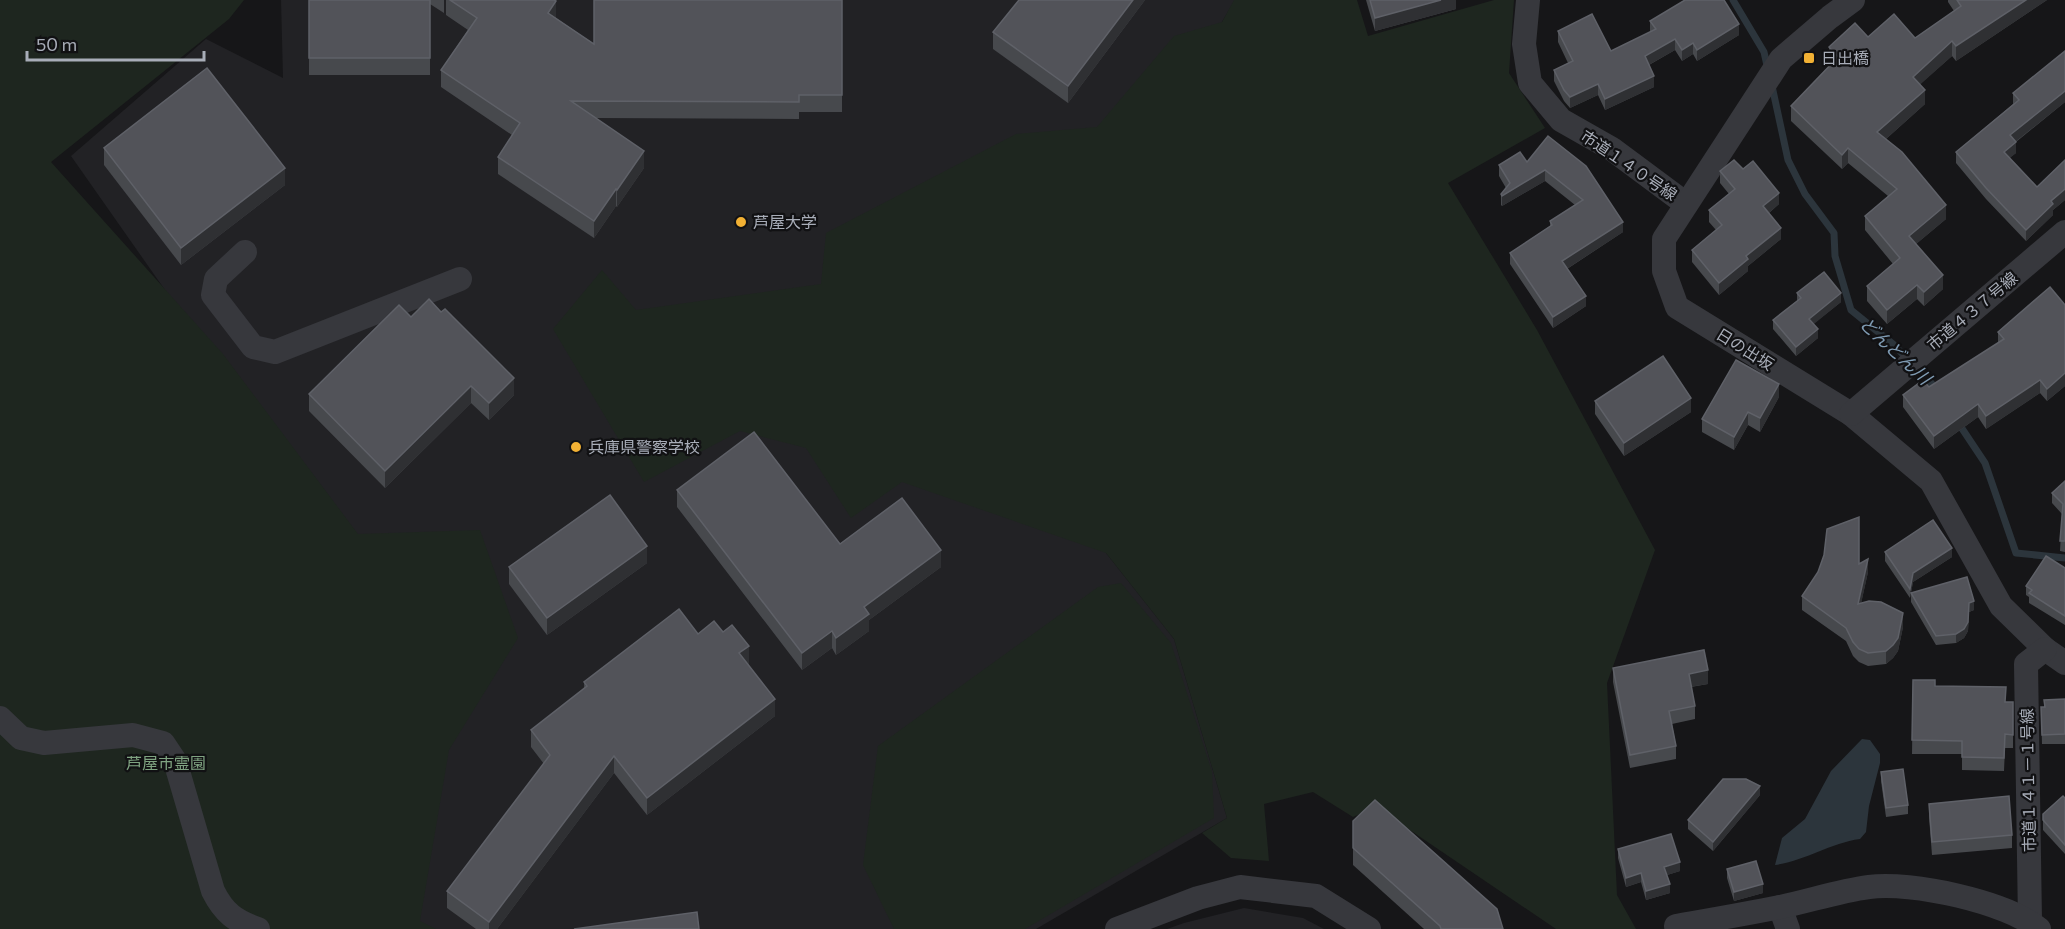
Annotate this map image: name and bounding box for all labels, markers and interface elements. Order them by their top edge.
scale bar [27,24,204,62]
text: 50 m [36,33,77,55]
place label: 日出橋 [1821,48,1869,67]
marker: 日出橋 [1802,51,1816,65]
street label: 市道１４０号線 [1578,125,1681,204]
place label: 芦屋大学 [753,212,817,231]
marker: 芦屋大学 [734,215,748,229]
street label: 市道４３７号線 [1923,267,2021,354]
water label: どんどん川 [1855,312,1937,390]
street label: 日の出坂 [1713,324,1777,374]
place label: 兵庫県警察学校 [588,437,700,456]
marker: 兵庫県警察学校 [569,440,583,454]
street label: 市道１４１－１号線 [2017,708,2038,852]
park label: 芦屋市霊園 [126,753,206,772]

